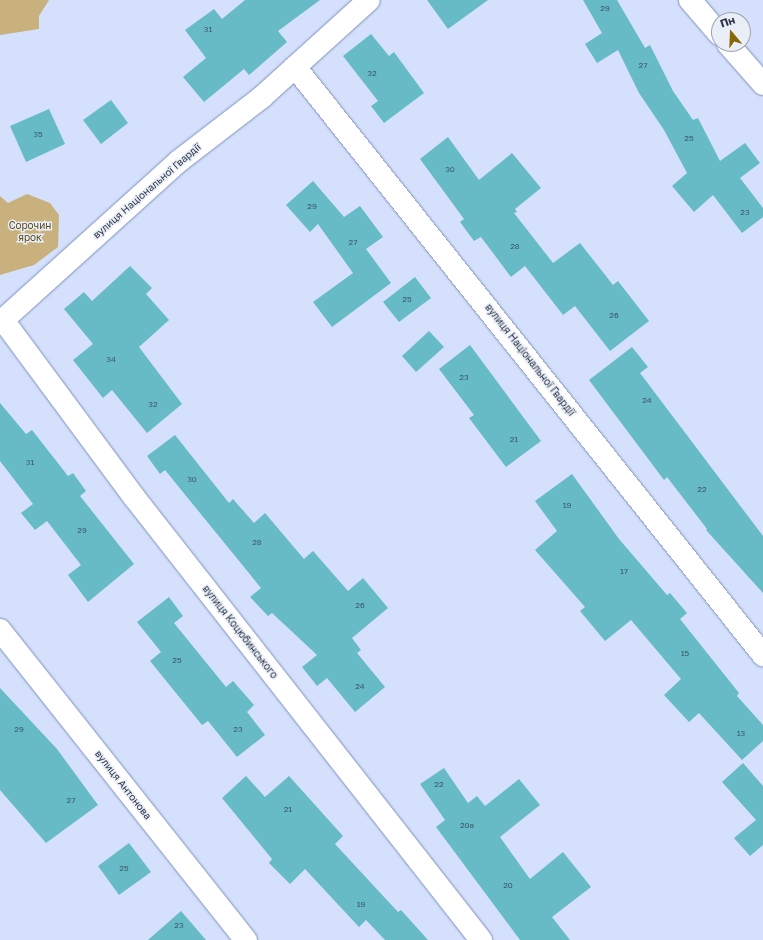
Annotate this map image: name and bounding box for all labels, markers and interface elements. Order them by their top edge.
house number: 29 [600,4,610,14]
north arrow [711,12,751,52]
text: Пн [718,13,736,30]
house number: 31 [204,25,212,35]
house number: 27 [639,61,647,71]
house number: 32 [367,69,377,79]
house number: 35 [33,130,43,140]
house number: 25 [684,134,694,144]
street label: вулиця Національної Гвардії [91,141,203,241]
house number: 30 [445,165,455,175]
house number: 29 [307,202,317,212]
house number: 23 [740,208,750,218]
park label: Сорочин ярок [9,219,51,242]
house number: 27 [349,238,357,248]
house number: 28 [510,242,520,252]
house number: 25 [402,295,412,305]
street label: вулиця Національної Гвардії [483,302,577,418]
house number: 26 [609,311,619,321]
house number: 34 [106,355,116,365]
house number: 23 [459,373,469,383]
house number: 24 [642,396,652,406]
house number: 32 [148,400,158,410]
house number: 21 [510,435,518,445]
house number: 31 [26,458,34,468]
house number: 30 [187,475,197,485]
house number: 22 [697,485,707,495]
house number: 19 [563,501,571,511]
house number: 29 [77,526,87,536]
house number: 28 [252,538,262,548]
house number: 17 [620,567,628,577]
street label: вулиця Коцюбинського [200,583,280,681]
house number: 26 [355,601,365,611]
house number: 15 [681,649,689,659]
house number: 25 [172,656,182,666]
house number: 24 [355,682,365,692]
house number: 29 [14,725,24,735]
house number: 23 [233,725,243,735]
house number: 13 [737,729,745,739]
street label: вулиця Антонова [92,748,154,822]
house number: 22 [434,780,444,790]
house number: 27 [67,796,75,806]
house number: 21 [284,805,292,815]
house number: 20а [460,821,474,831]
house number: 25 [119,864,129,874]
house number: 20 [503,881,513,891]
house number: 19 [357,900,365,910]
house number: 23 [174,921,184,931]

